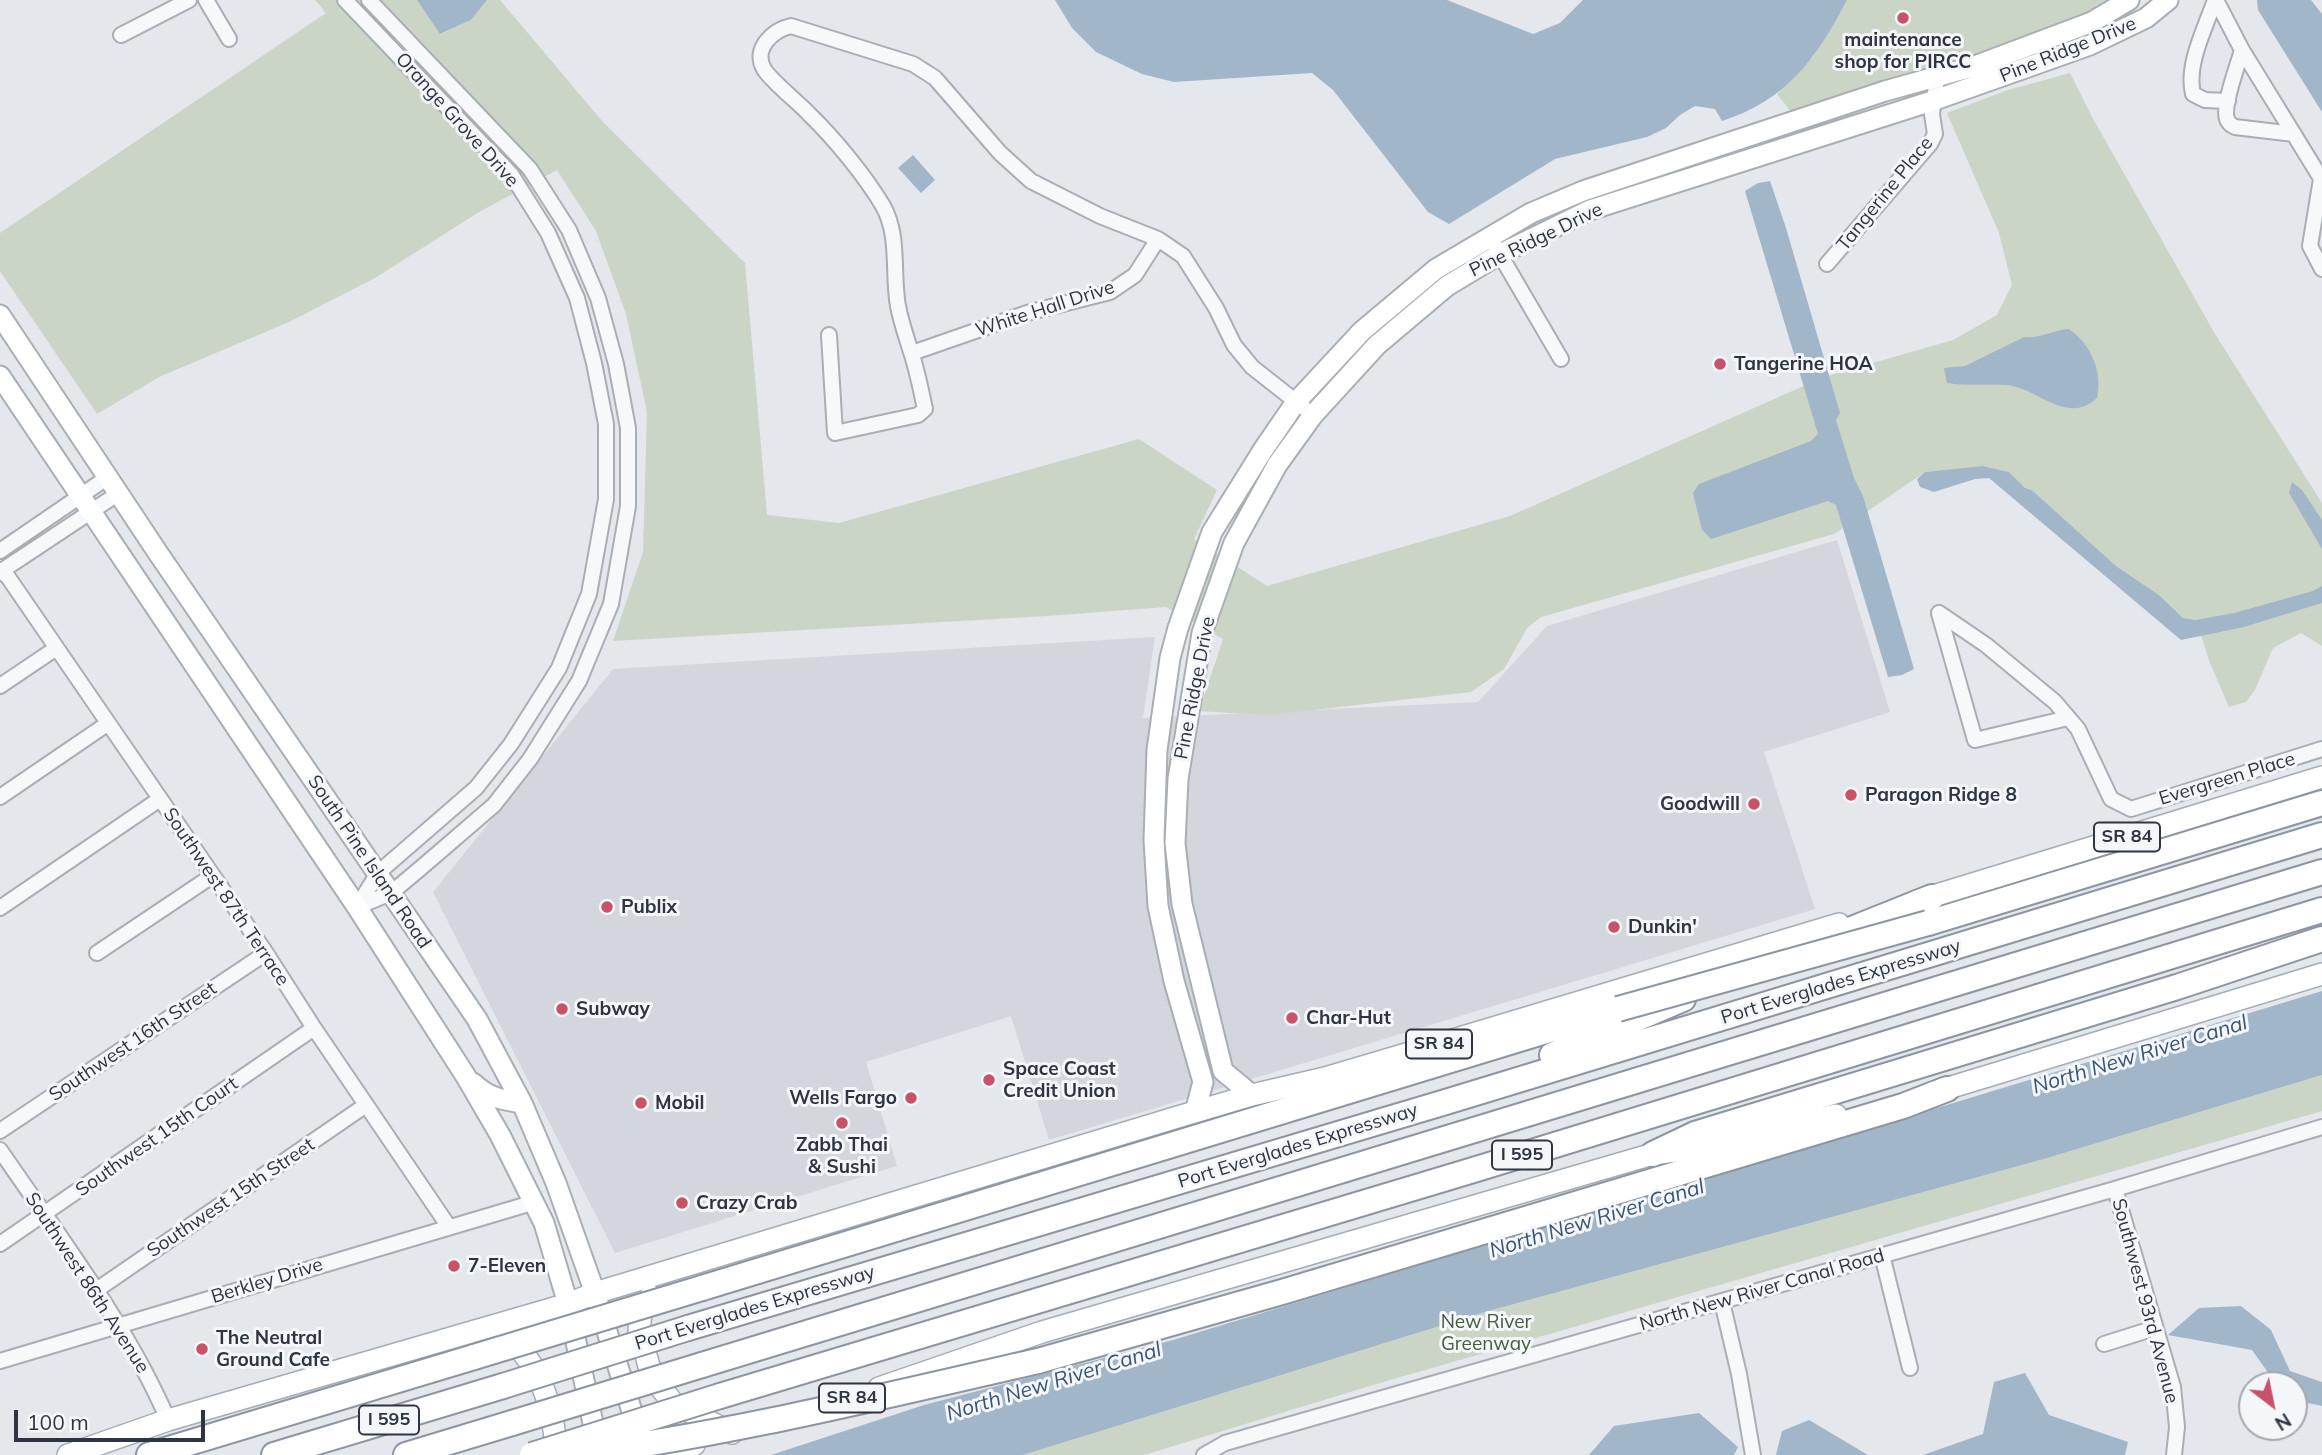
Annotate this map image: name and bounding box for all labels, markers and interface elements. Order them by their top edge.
marker: maintenance shop for PIRCC [1895,10,1911,26]
street label: Pine Ridge Drive [1996,12,2140,88]
place label: maintenance shop for PIRCC [1835,29,1971,73]
street label: Orange Grove Drive [391,48,523,192]
street label: Tangerine Place [1832,132,1938,256]
street label: Pine Ridge Drive [1466,198,1606,282]
street label: White Hall Drive [973,276,1117,342]
place label: Tangerine HOA [1734,353,1873,375]
marker: Tangerine HOA [1712,356,1728,372]
street label: Pine Ridge Drive [1170,615,1220,761]
street label: Evergreen Place [2156,748,2298,810]
street label: South Pine Island Road [302,771,436,953]
place label: Paragon Ridge 8 [1865,784,2017,806]
marker: Paragon Ridge 8 [1843,787,1859,803]
place label: Goodwill [1660,793,1740,815]
marker: Goodwill [1746,796,1762,812]
street label: Southwest 87th Terrace [158,804,294,990]
road number: SR 84 [2094,822,2160,852]
place label: Publix [621,896,677,918]
marker: Publix [599,899,615,915]
place label: Dunkin' [1628,916,1697,938]
marker: Dunkin' [1606,919,1622,935]
street label: Port Everglades Expressway [1718,935,1964,1029]
street label: Southwest 16th Street [45,977,221,1107]
place label: Subway [576,998,650,1020]
marker: Subway [554,1001,570,1017]
place label: Char-Hut [1306,1007,1391,1029]
marker: Char-Hut [1284,1010,1300,1026]
water label: North New River Canal [2030,1010,2250,1100]
road number: SR 84 [1406,1030,1472,1058]
place label: Space Coast Credit Union [1003,1058,1116,1102]
street label: Southwest 15th Court [72,1072,242,1202]
marker: Space Coast Credit Union [981,1072,997,1088]
place label: Wells Fargo [789,1087,897,1109]
marker: Wells Fargo [903,1090,919,1106]
place label: Mobil [655,1092,704,1114]
marker: Mobil [633,1095,649,1111]
street label: Port Everglades Expressway [1175,1099,1421,1193]
marker: Zabb Thai & Sushi [834,1115,850,1131]
street label: Southwest 15th Street [143,1133,319,1263]
place label: Zabb Thai & Sushi [796,1134,888,1178]
road number: I 595 [1492,1140,1552,1170]
water label: North New River Canal [1487,1174,1707,1264]
street label: Southwest 86th Avenue [20,1188,154,1378]
place label: Crazy Crab [696,1192,797,1214]
marker: Crazy Crab [674,1195,690,1211]
street label: Southwest 93rd Avenue [2107,1196,2183,1406]
street label: North New River Canal Road [1637,1244,1887,1336]
street label: Berkley Drive [208,1253,326,1309]
place label: 7-Eleven [468,1255,546,1277]
marker: 7-Eleven [446,1258,462,1274]
street label: Port Everglades Expressway [632,1261,878,1355]
park label: New River Greenway [1441,1311,1531,1355]
place label: The Neutral Ground Cafe [216,1327,330,1371]
water label: North New River Canal [944,1337,1164,1427]
marker: The Neutral Ground Cafe [194,1341,210,1357]
north arrow [2238,1371,2308,1441]
road number: SR 84 [819,1384,885,1413]
scale bar [18,1396,208,1440]
road number: I 595 [359,1406,419,1434]
text: N [2271,1408,2296,1436]
text: 100 m [27,1409,89,1435]

